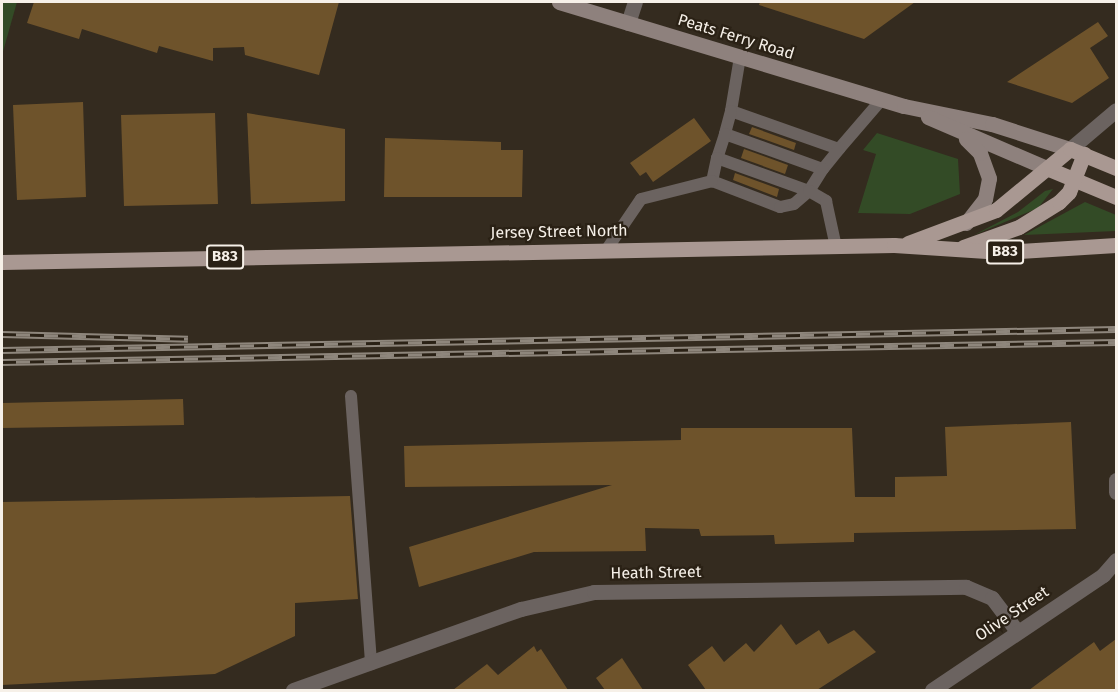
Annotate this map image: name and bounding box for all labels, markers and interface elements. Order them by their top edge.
street label: Peats Ferry Road [675,10,797,64]
street label: Jersey Street North [490,221,628,243]
road number: B83 [986,240,1024,264]
road number: B83 [206,245,244,269]
street label: Heath Street [610,563,702,583]
street label: Olive Street [972,582,1052,646]

